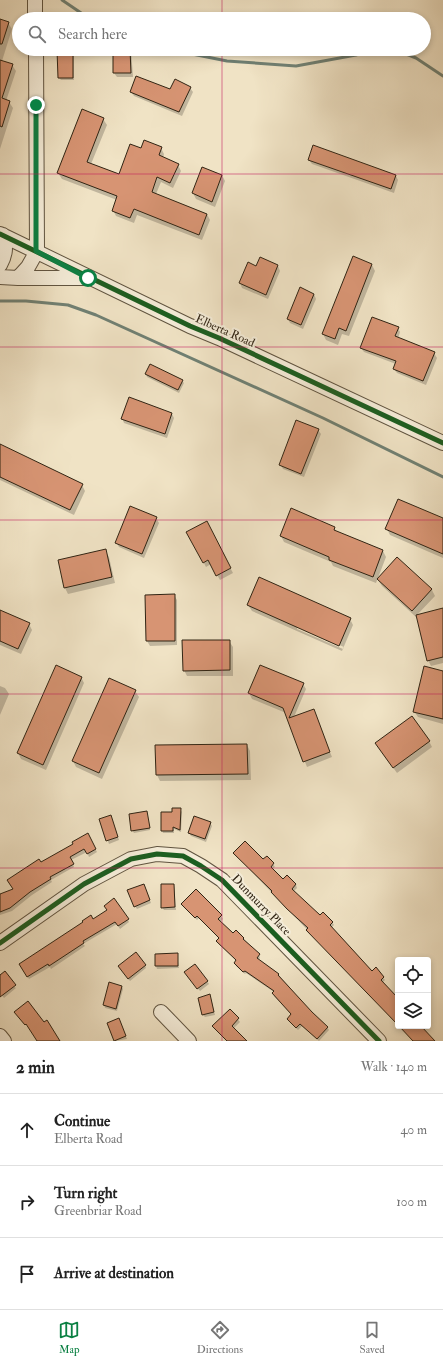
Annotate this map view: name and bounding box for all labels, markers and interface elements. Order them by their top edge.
search box [12,12,431,56]
icon: search [26,23,48,45]
text: Search here [58,25,127,44]
route end [27,96,45,114]
route start [79,269,97,287]
street label: Elberta Road [193,311,257,351]
street label: Dunmurry Place [228,871,294,939]
map controls [395,957,431,1029]
button: locate [395,957,431,993]
button: layers [395,993,431,1029]
text: 2 min [16,1057,55,1078]
text: Walk · 140 m [361,1059,427,1075]
text: Continue [54,1112,110,1131]
icon: ahead [16,1119,38,1141]
text: 40 m [401,1122,427,1138]
text: Elberta Road [54,1131,123,1147]
text: Turn right [54,1184,117,1203]
icon: right [16,1191,38,1213]
text: 100 m [396,1194,427,1210]
text: Greenbriar Road [54,1203,142,1219]
icon: arrive [16,1263,38,1285]
text: Arrive at destination [54,1264,174,1283]
tab: Map [58,1319,80,1356]
tab: Directions [197,1319,243,1356]
tab: Saved [360,1319,385,1356]

